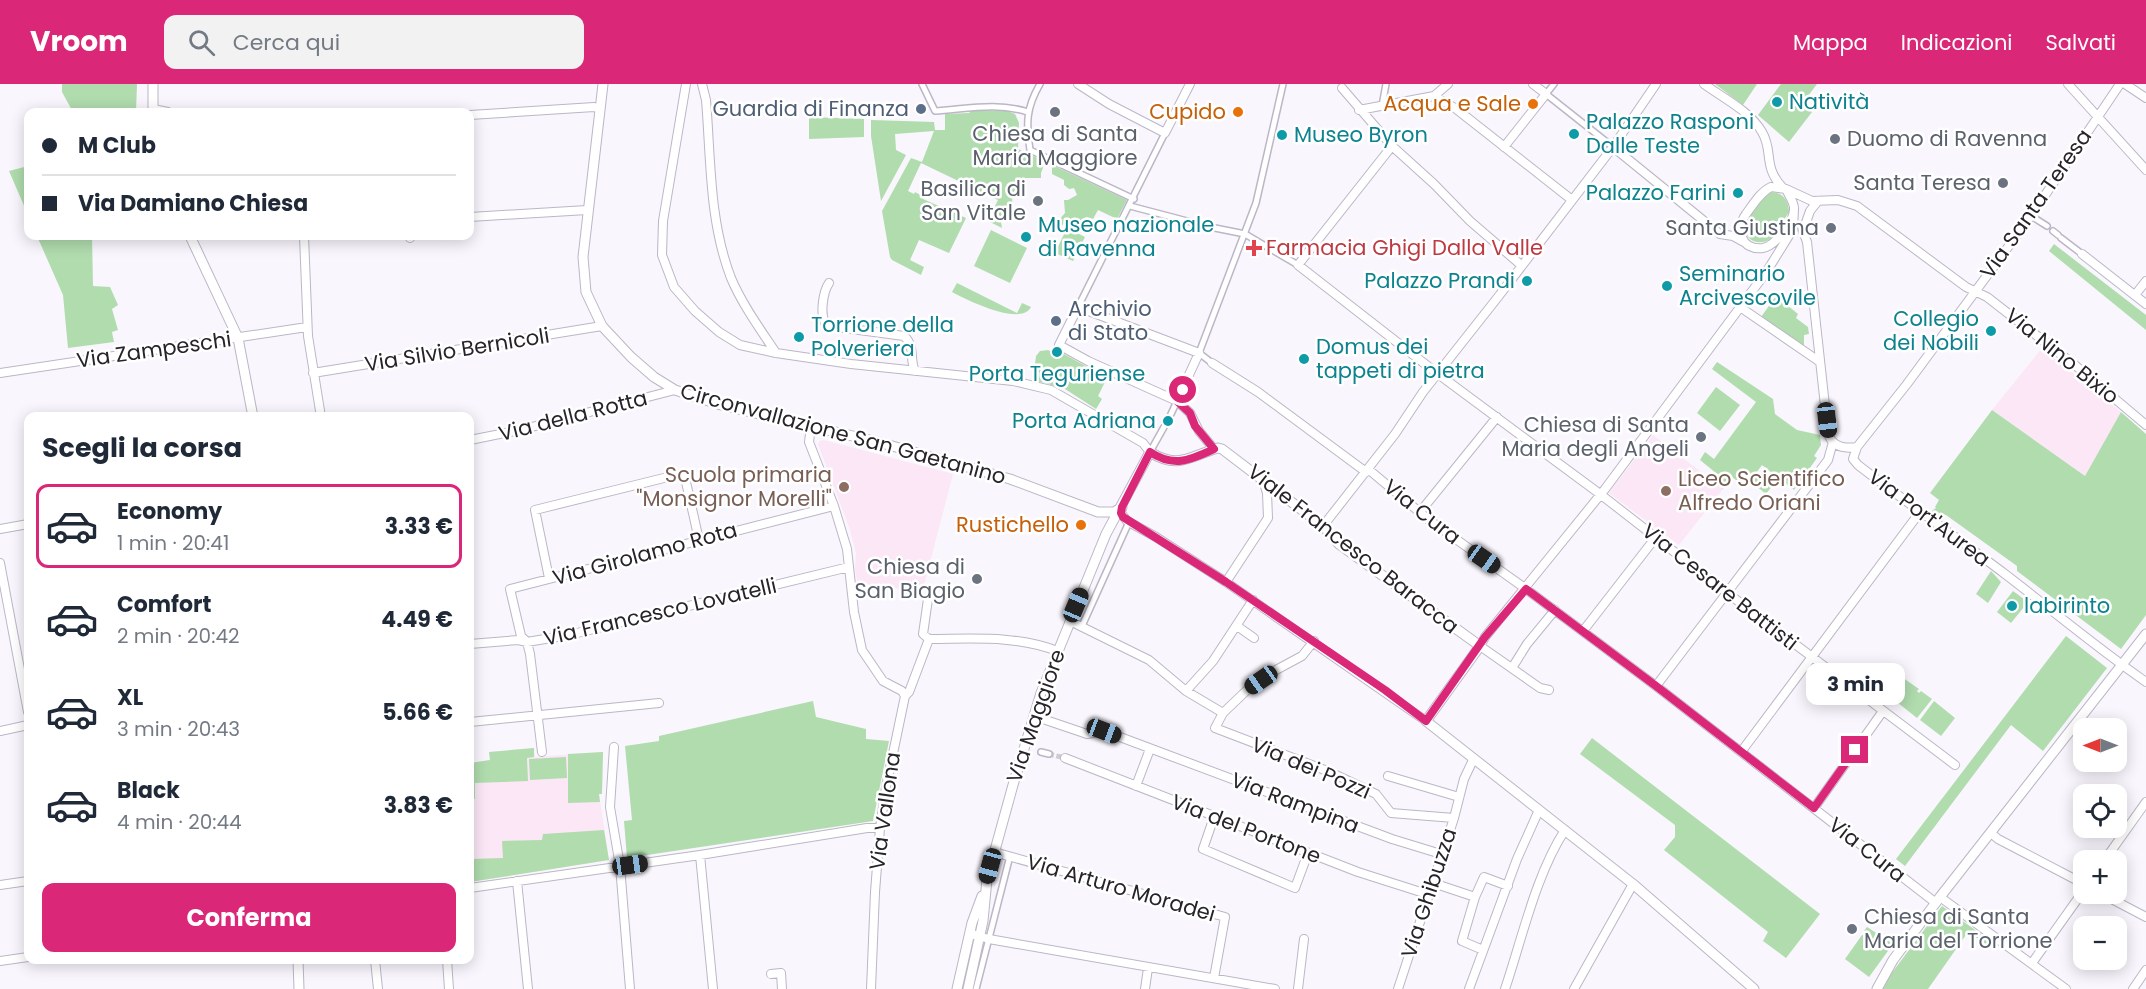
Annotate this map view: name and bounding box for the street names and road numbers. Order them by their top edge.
street label: Via Santa Teresa [1973,123,2098,285]
street label: Via Nino Bixio [1999,301,2125,410]
street label: Via Silvio Bernicoli [362,321,551,378]
street label: Via Zampeschi [75,324,233,375]
street label: Circonvallazione San Gaetanino [677,376,1009,491]
street label: Via della Rotta [496,383,650,448]
street label: Viale Francesco Baracca [1242,457,1465,640]
street label: Via Port'Aurea [1862,462,1996,573]
street label: Via Cura [1378,472,1467,551]
street label: Via Girolamo Rota [549,515,740,592]
street label: Via Cesare Battisti [1636,516,1805,657]
street label: Via Francesco Lovatelli [540,571,779,652]
street label: Via Maggiore [999,645,1072,786]
street label: Via dei Pozzi [1247,729,1375,806]
street label: Via Vallona [862,750,907,872]
street label: Via Rampina [1227,765,1363,840]
street label: Via del Portone [1167,787,1325,870]
street label: Via Cura [1823,810,1912,889]
street label: Via Ghibuzza [1394,824,1463,962]
street label: Via Arturo Moradei [1023,847,1219,928]

